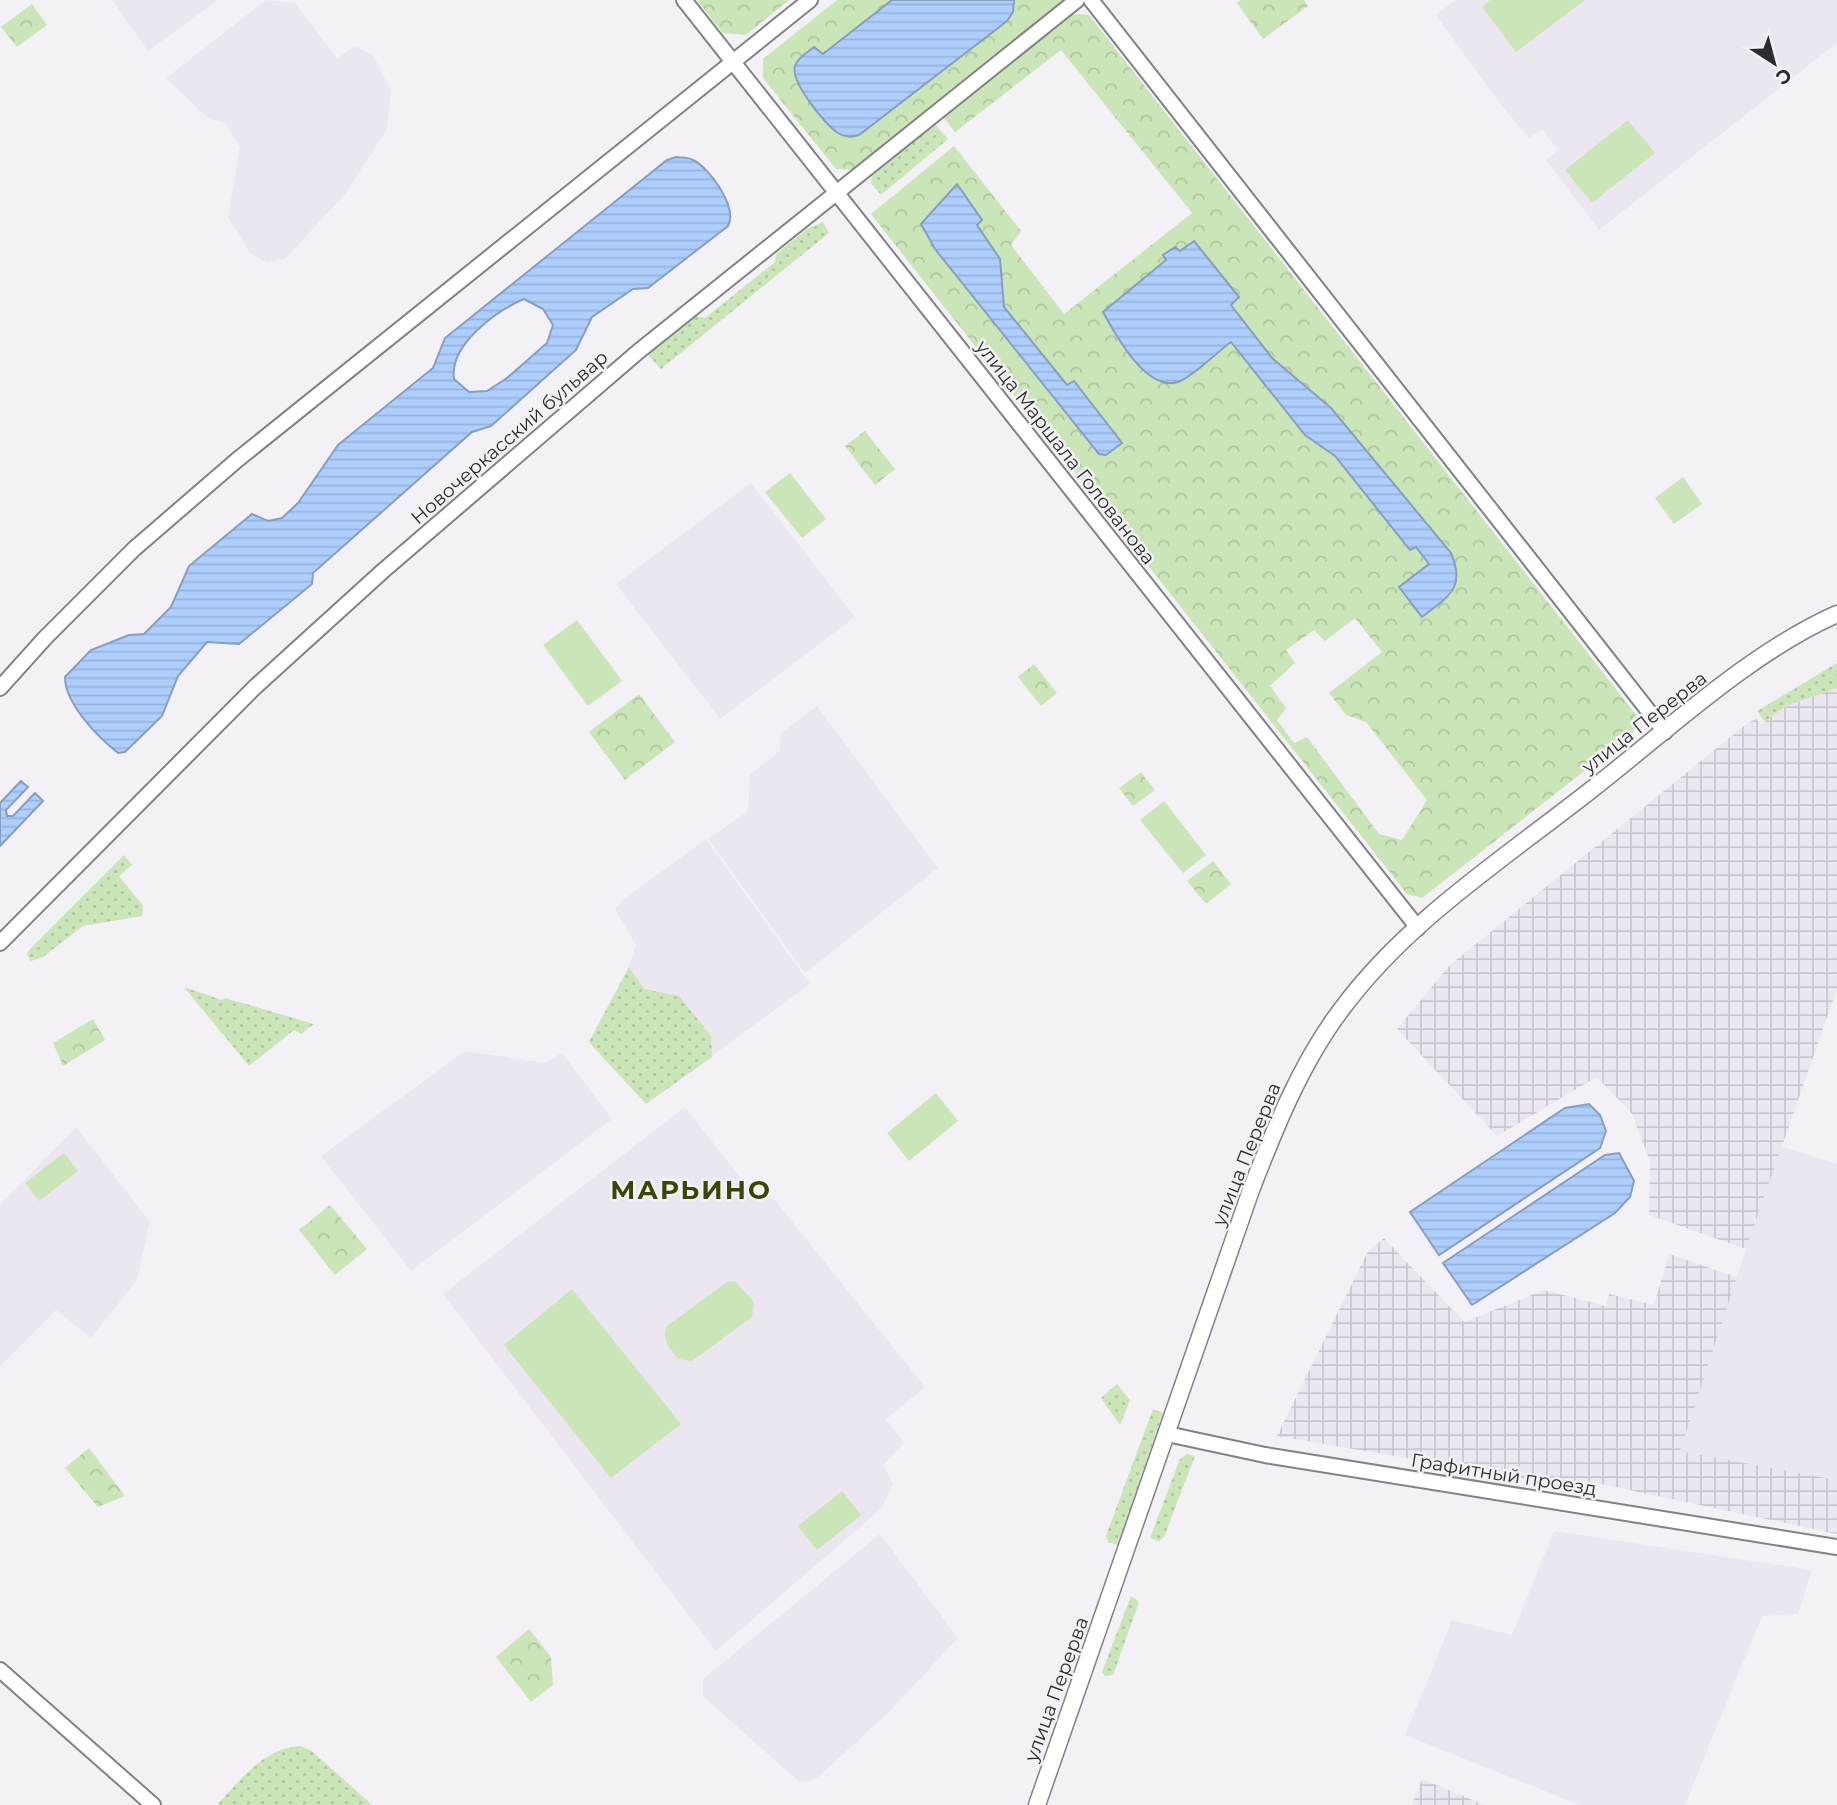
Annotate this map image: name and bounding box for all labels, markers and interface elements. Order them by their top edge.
north arrow [1739,28,1809,98]
text: С [1771,63,1796,90]
street label: улица Маршала Голованова [970,335,1160,569]
street label: Новочеркасский бульвар [406,346,613,529]
street label: улица Перерва [1576,666,1711,779]
street label: улица Перерва [1207,1079,1286,1230]
district label: МАРЬИНО [610,1174,772,1206]
street label: Графитный проезд [1409,1448,1598,1501]
street label: улица Перерва [1019,1614,1093,1766]

